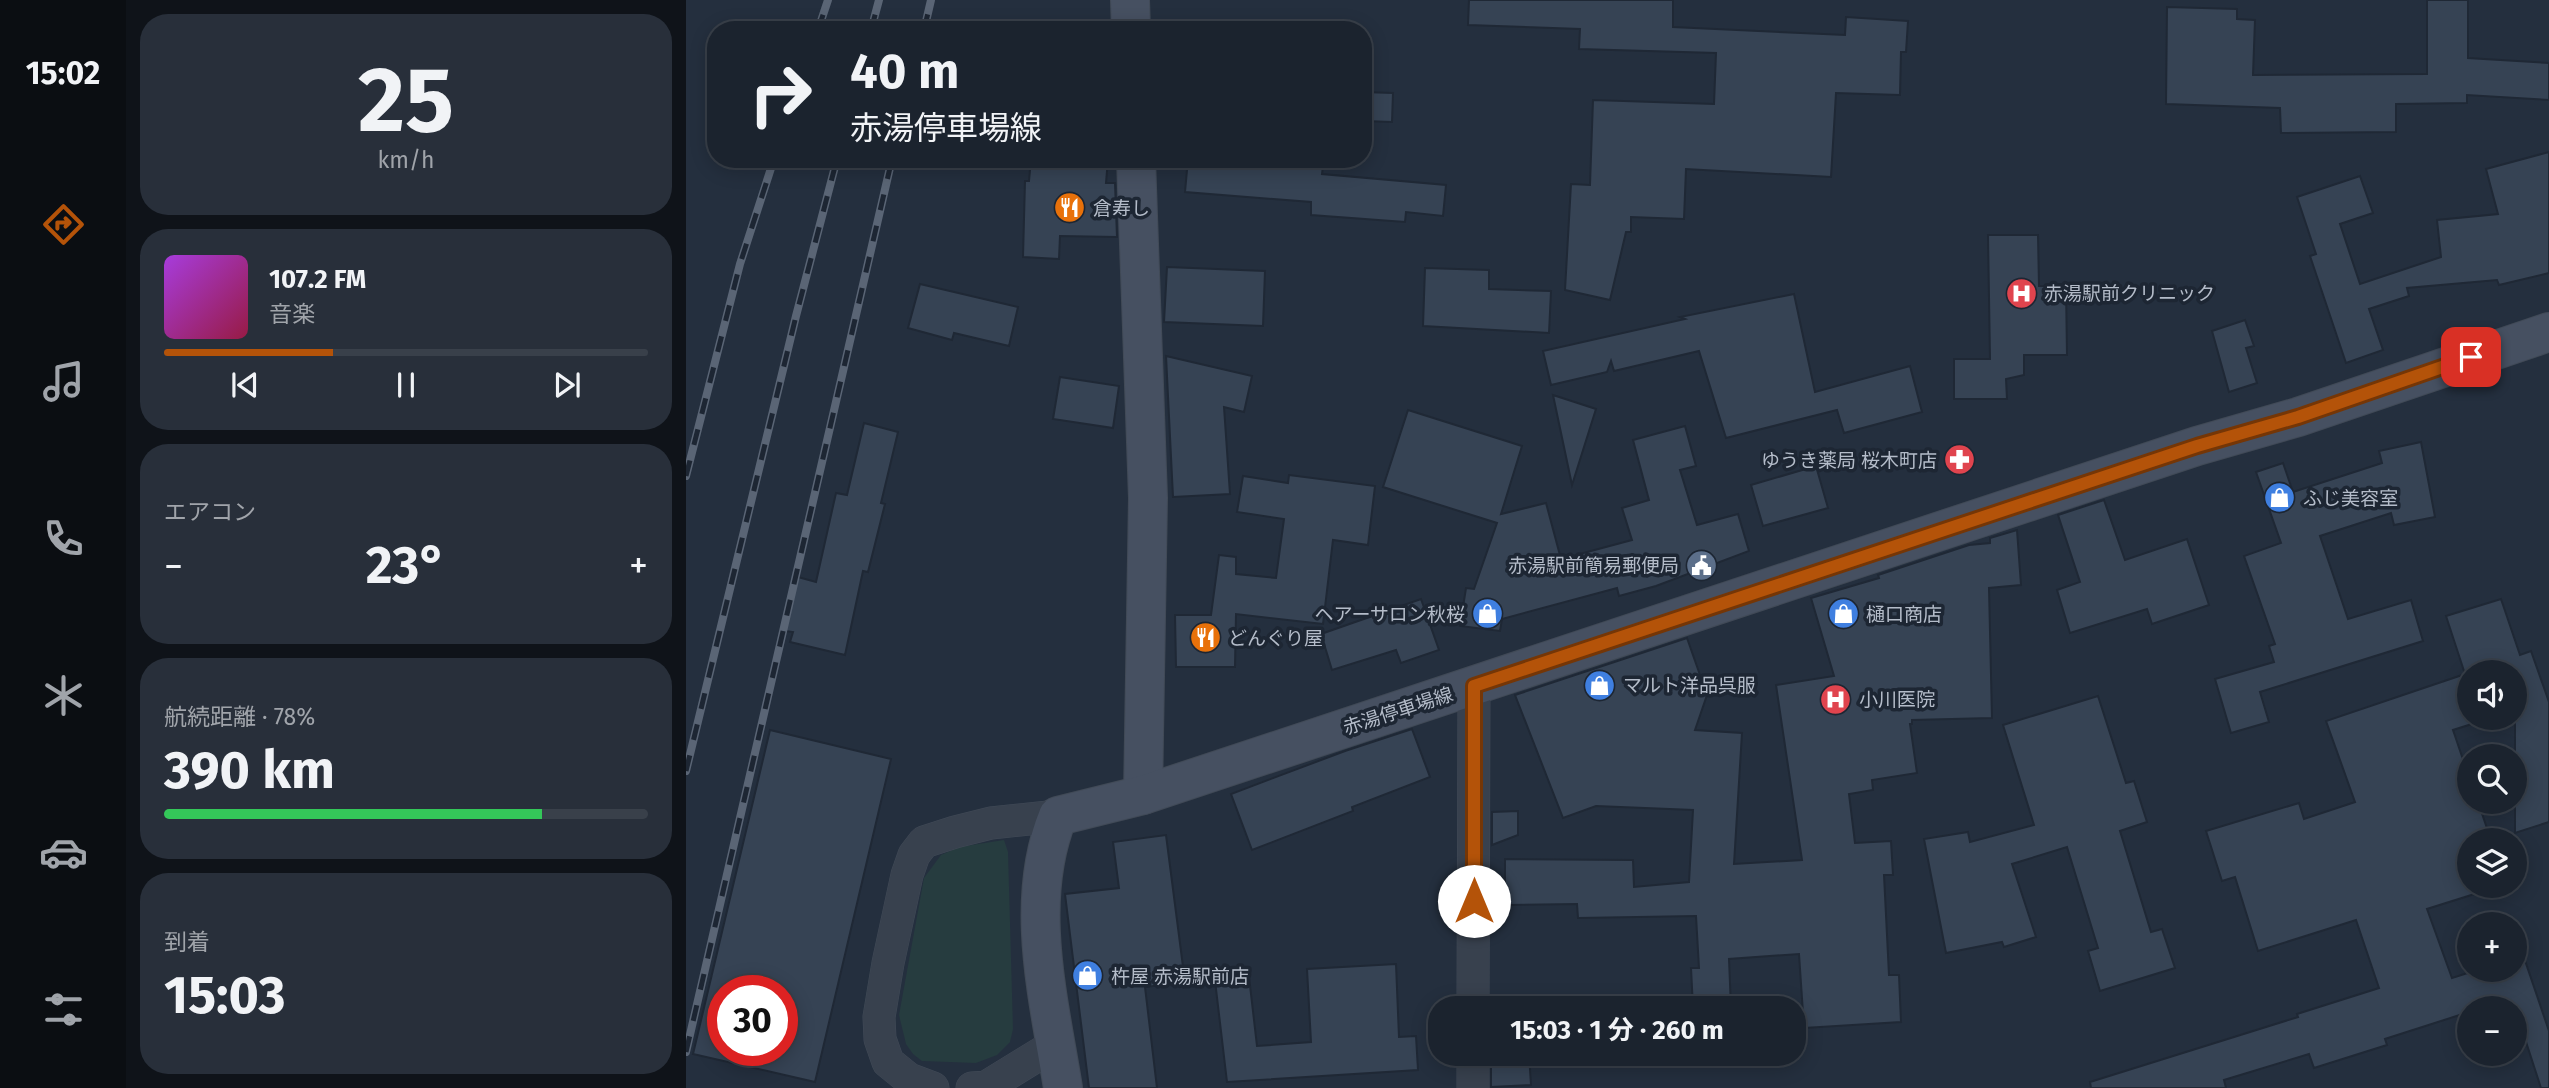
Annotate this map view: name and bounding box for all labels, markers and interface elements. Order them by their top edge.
text: 40 m [850,42,959,101]
text: 25 [358,46,454,155]
icon: right [735,49,826,140]
text: 15:02 [26,54,100,92]
text: 赤湯停車場線 [850,109,1042,147]
text: km/h [378,146,434,174]
restaurant icon: 倉寿し [1053,191,1087,225]
place label: 倉寿し [1093,197,1150,220]
icon: directions [39,200,88,249]
text: 107.2 FM [269,264,366,295]
hospital icon: 赤湯駅前クリニック [2004,276,2038,310]
place label: 赤湯駅前クリニック [2044,282,2215,305]
text: 音楽 [269,300,315,328]
pin [2441,327,2501,387]
icon: arrive [2452,338,2490,376]
icon: music [39,357,88,406]
icon: previous [226,366,264,404]
icon: pause [387,366,425,404]
icon: next [548,366,586,404]
pharmacy icon: ゆうき薬局 桜木町店 [1943,443,1977,477]
place label: ゆうき薬局 桜木町店 [1761,449,1937,472]
shop icon: ふじ美容室 [2263,481,2297,515]
place label: ふじ美容室 [2303,487,2398,510]
text: エアコン [164,498,256,526]
icon: phone [39,514,88,563]
text: 23° [366,534,446,597]
text: − [164,543,183,589]
text: + [629,543,648,589]
public building icon: 赤湯駅前簡易郵便局 [1685,548,1719,582]
place label: 赤湯駅前簡易郵便局 [1508,554,1679,577]
shop icon: ヘアーサロン秋桜 [1471,597,1505,631]
shop icon: 樋口商店 [1826,597,1860,631]
place label: ヘアーサロン秋桜 [1315,603,1465,626]
place label: 樋口商店 [1866,603,1942,626]
restaurant icon: どんぐり屋 [1188,621,1222,655]
place label: どんぐり屋 [1228,627,1323,650]
map controls [2457,660,2527,1066]
button: sound [2457,660,2527,730]
shop icon: マルト洋品呉服 [1583,668,1617,702]
icon: climate [39,671,88,720]
place label: マルト洋品呉服 [1623,674,1756,697]
street label: 赤湯停車場線 [1340,682,1456,740]
hospital icon: 小川医院 [1819,682,1853,716]
place label: 小川医院 [1859,688,1935,711]
text: 航続距離 · 78% [164,703,315,731]
text: 390 km [164,739,335,802]
button: search [2457,744,2527,814]
icon: car [39,828,88,877]
button: layers [2457,828,2527,898]
position arrow [1437,864,1511,938]
button: + [2457,912,2527,982]
text: 到着 [164,928,210,956]
shop icon: 杵屋 赤湯駅前店 [1071,959,1105,993]
text: 15:03 [164,964,285,1027]
place label: 杵屋 赤湯駅前店 [1111,965,1249,988]
speed limit sign: 30 [707,975,798,1066]
icon: filters [39,985,88,1034]
button: − [2457,996,2527,1066]
text: 15:03 · 1 分 · 260 m [1510,1015,1724,1046]

